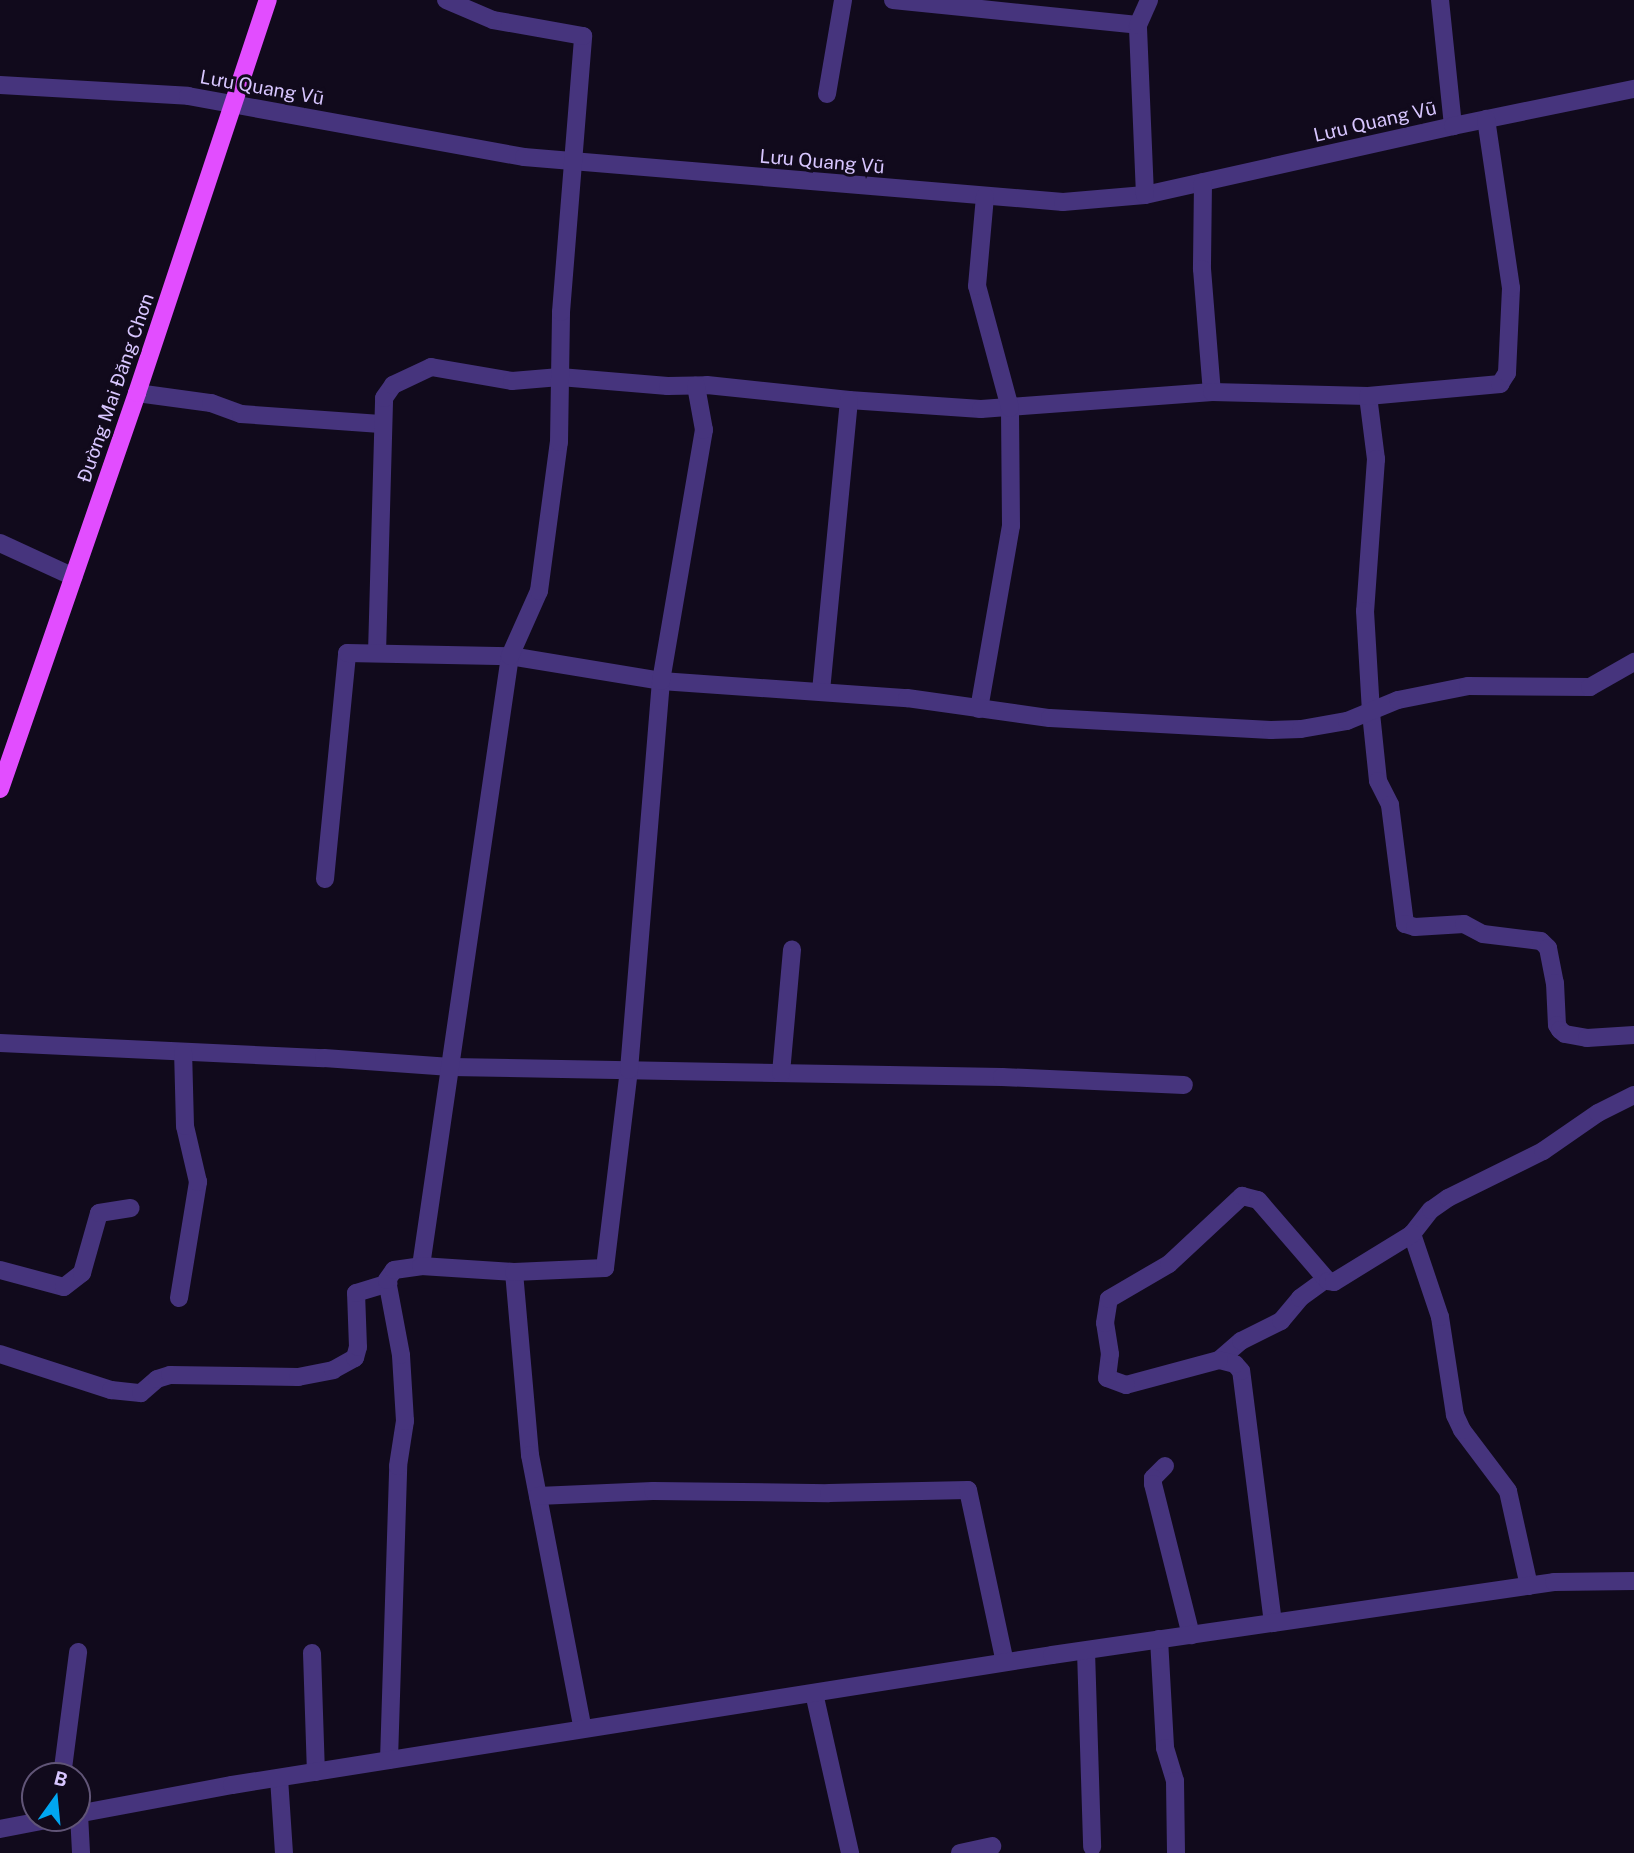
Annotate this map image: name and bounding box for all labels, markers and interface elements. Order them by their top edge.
street label: Lưu Quang Vũ [198,66,326,110]
street label: Lưu Quang Vũ [1311,97,1439,147]
street label: Lưu Quang Vũ [758,145,886,179]
street label: Đường Mai Đăng Chơn [73,290,159,486]
north arrow [21,1762,91,1832]
text: B [52,1766,70,1791]

